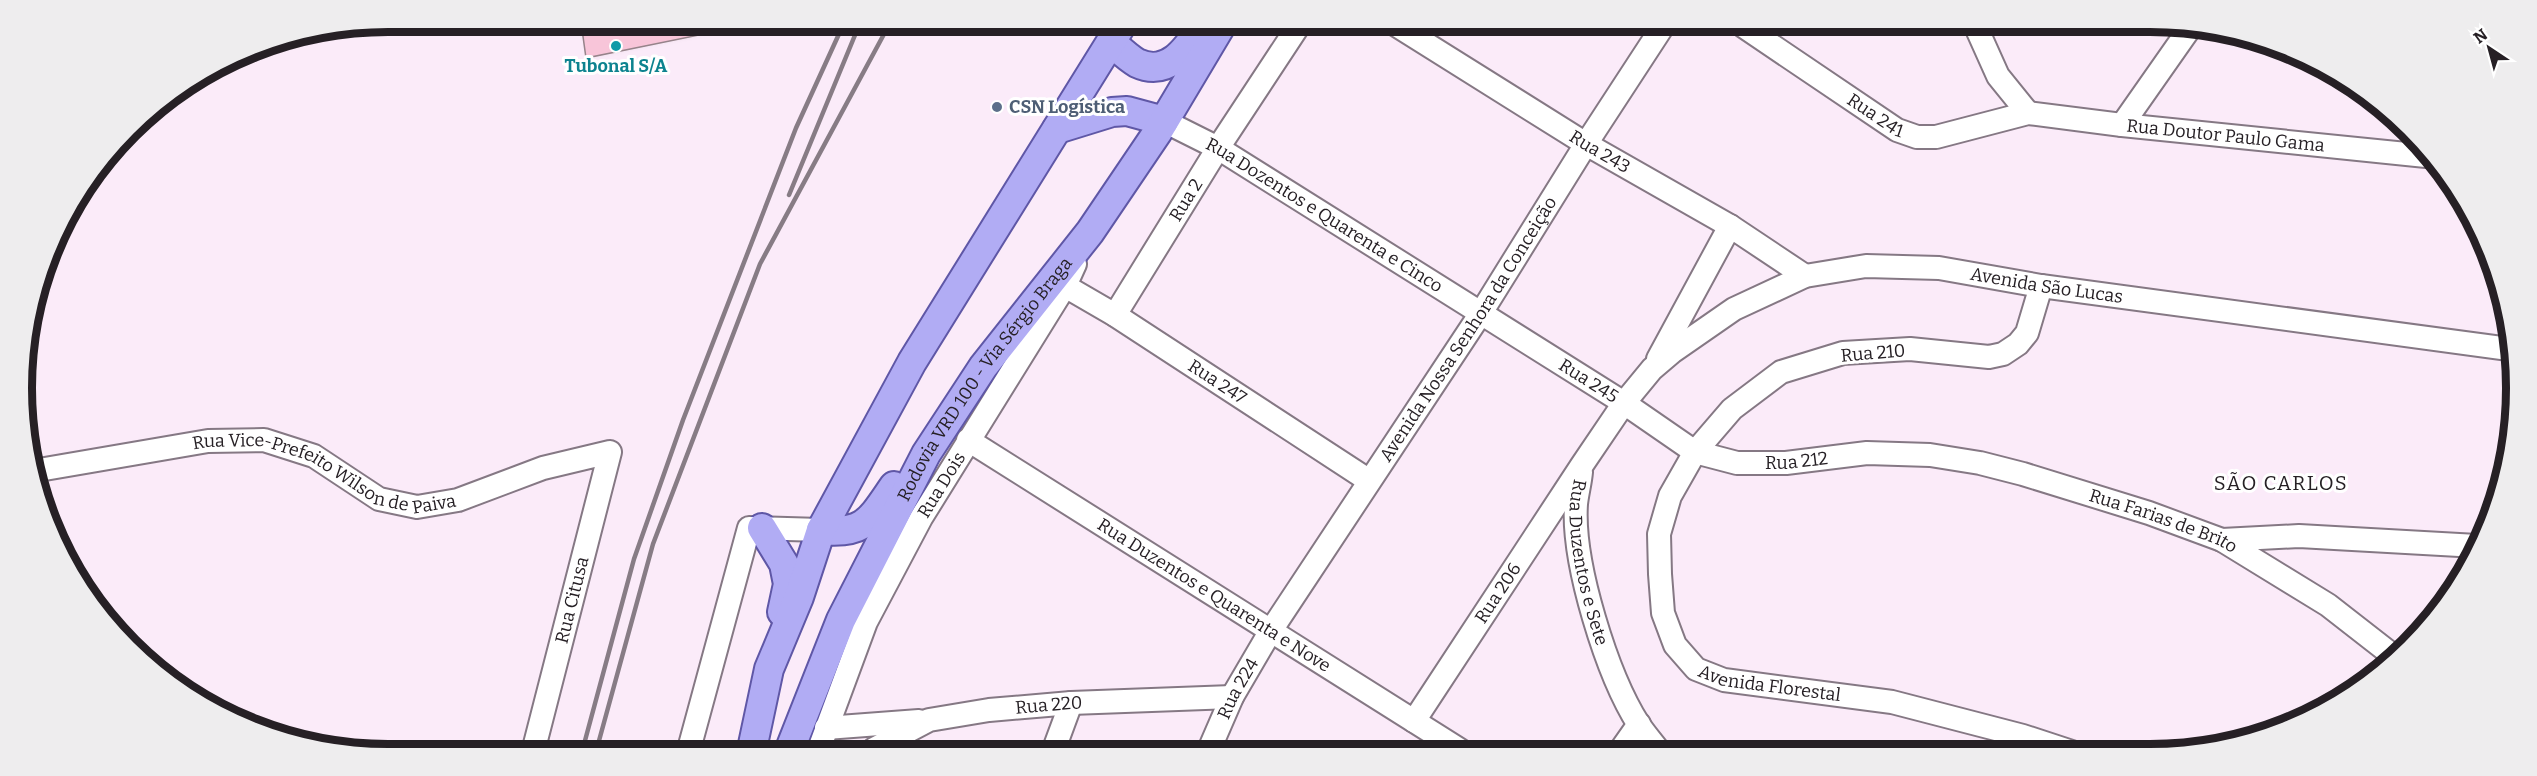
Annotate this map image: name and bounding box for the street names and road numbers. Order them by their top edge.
street label: Rua 241 [1843,89,1907,143]
street label: Rua Doutor Paulo Gama [2125,115,2326,157]
street label: Rua 243 [1565,125,1634,178]
street label: Rua Dozentos e Quarenta e Cinco [1202,133,1447,297]
street label: Rua 2 [1164,175,1207,225]
street label: Avenida Nossa Senhora da Conceição [1375,193,1562,466]
street label: Rodovia VRD 100 - Via Sérgio Braga [893,253,1077,505]
street label: Avenida São Lucas [1969,263,2124,308]
street label: Rua 210 [1840,339,1906,367]
street label: Rua 245 [1555,354,1622,408]
street label: Rua 247 [1184,355,1251,409]
street label: Rua Vice-Prefeito Wilson de Paiva [191,429,458,519]
street label: Rua 212 [1765,447,1829,474]
street label: Rua Dois [913,448,970,522]
street label: Rua Duzentos e Sete [1565,478,1613,648]
street label: Rua Farias de Brito [2087,484,2241,558]
street label: Rua Duzentos e Quarenta e Nove [1093,513,1335,677]
street label: Rua Citusa [551,554,593,646]
street label: Rua 206 [1470,559,1526,628]
street label: Rua 224 [1213,654,1264,722]
street label: Avenida Florestal [1695,660,1842,706]
street label: Rua 220 [1014,692,1083,719]

